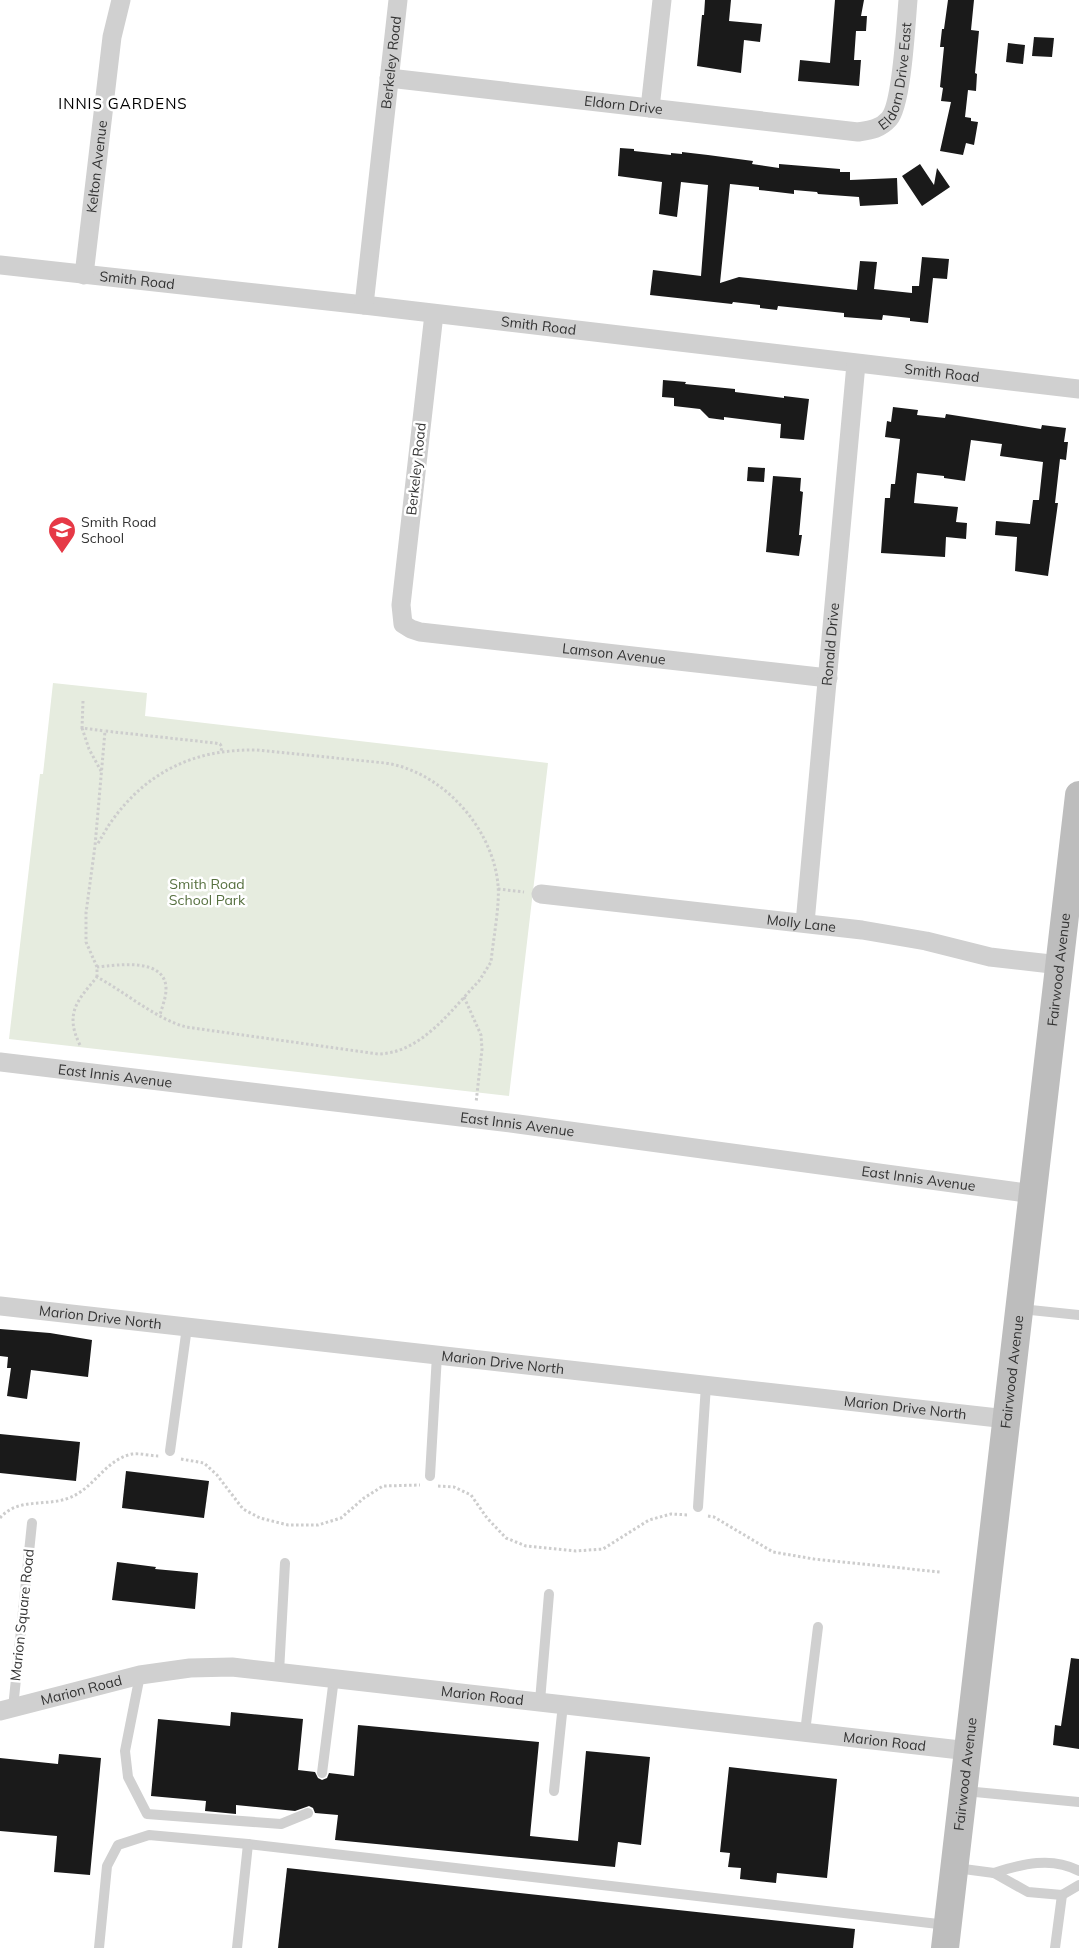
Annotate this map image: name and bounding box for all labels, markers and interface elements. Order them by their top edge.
street label: Berkeley Road [377,15,405,110]
street label: Eldorn Drive East [875,22,915,134]
street label: Eldorn Drive [583,92,664,118]
district label: INNIS GARDENS [58,94,188,113]
street label: Kelton Avenue [82,119,111,214]
street label: Smith Road [99,267,176,293]
street label: Smith Road [500,312,577,339]
street label: Smith Road [903,360,980,386]
street label: Berkeley Road [402,422,430,516]
place label: Smith Road School [81,513,156,547]
school or university icon: Smith Road School [47,515,77,554]
street label: Ronald Drive [818,602,843,687]
street label: Lamson Avenue [561,639,667,669]
park label: Smith Road School Park [169,875,246,909]
street label: Molly Lane [766,910,837,936]
street label: Fairwood Avenue [1043,912,1074,1027]
street label: East Innis Avenue [57,1060,173,1092]
street label: East Innis Avenue [459,1108,575,1141]
street label: East Innis Avenue [861,1162,977,1195]
street label: Marion Drive North [38,1301,163,1333]
street label: Fairwood Avenue [996,1314,1027,1429]
street label: Marion Drive North [441,1347,565,1378]
street label: Marion Drive North [843,1392,968,1423]
street label: Marion Square Road [6,1548,38,1682]
street label: Marion Road [39,1671,124,1709]
street label: Marion Road [440,1682,525,1709]
street label: Fairwood Avenue [950,1717,981,1832]
street label: Marion Road [842,1728,927,1755]

